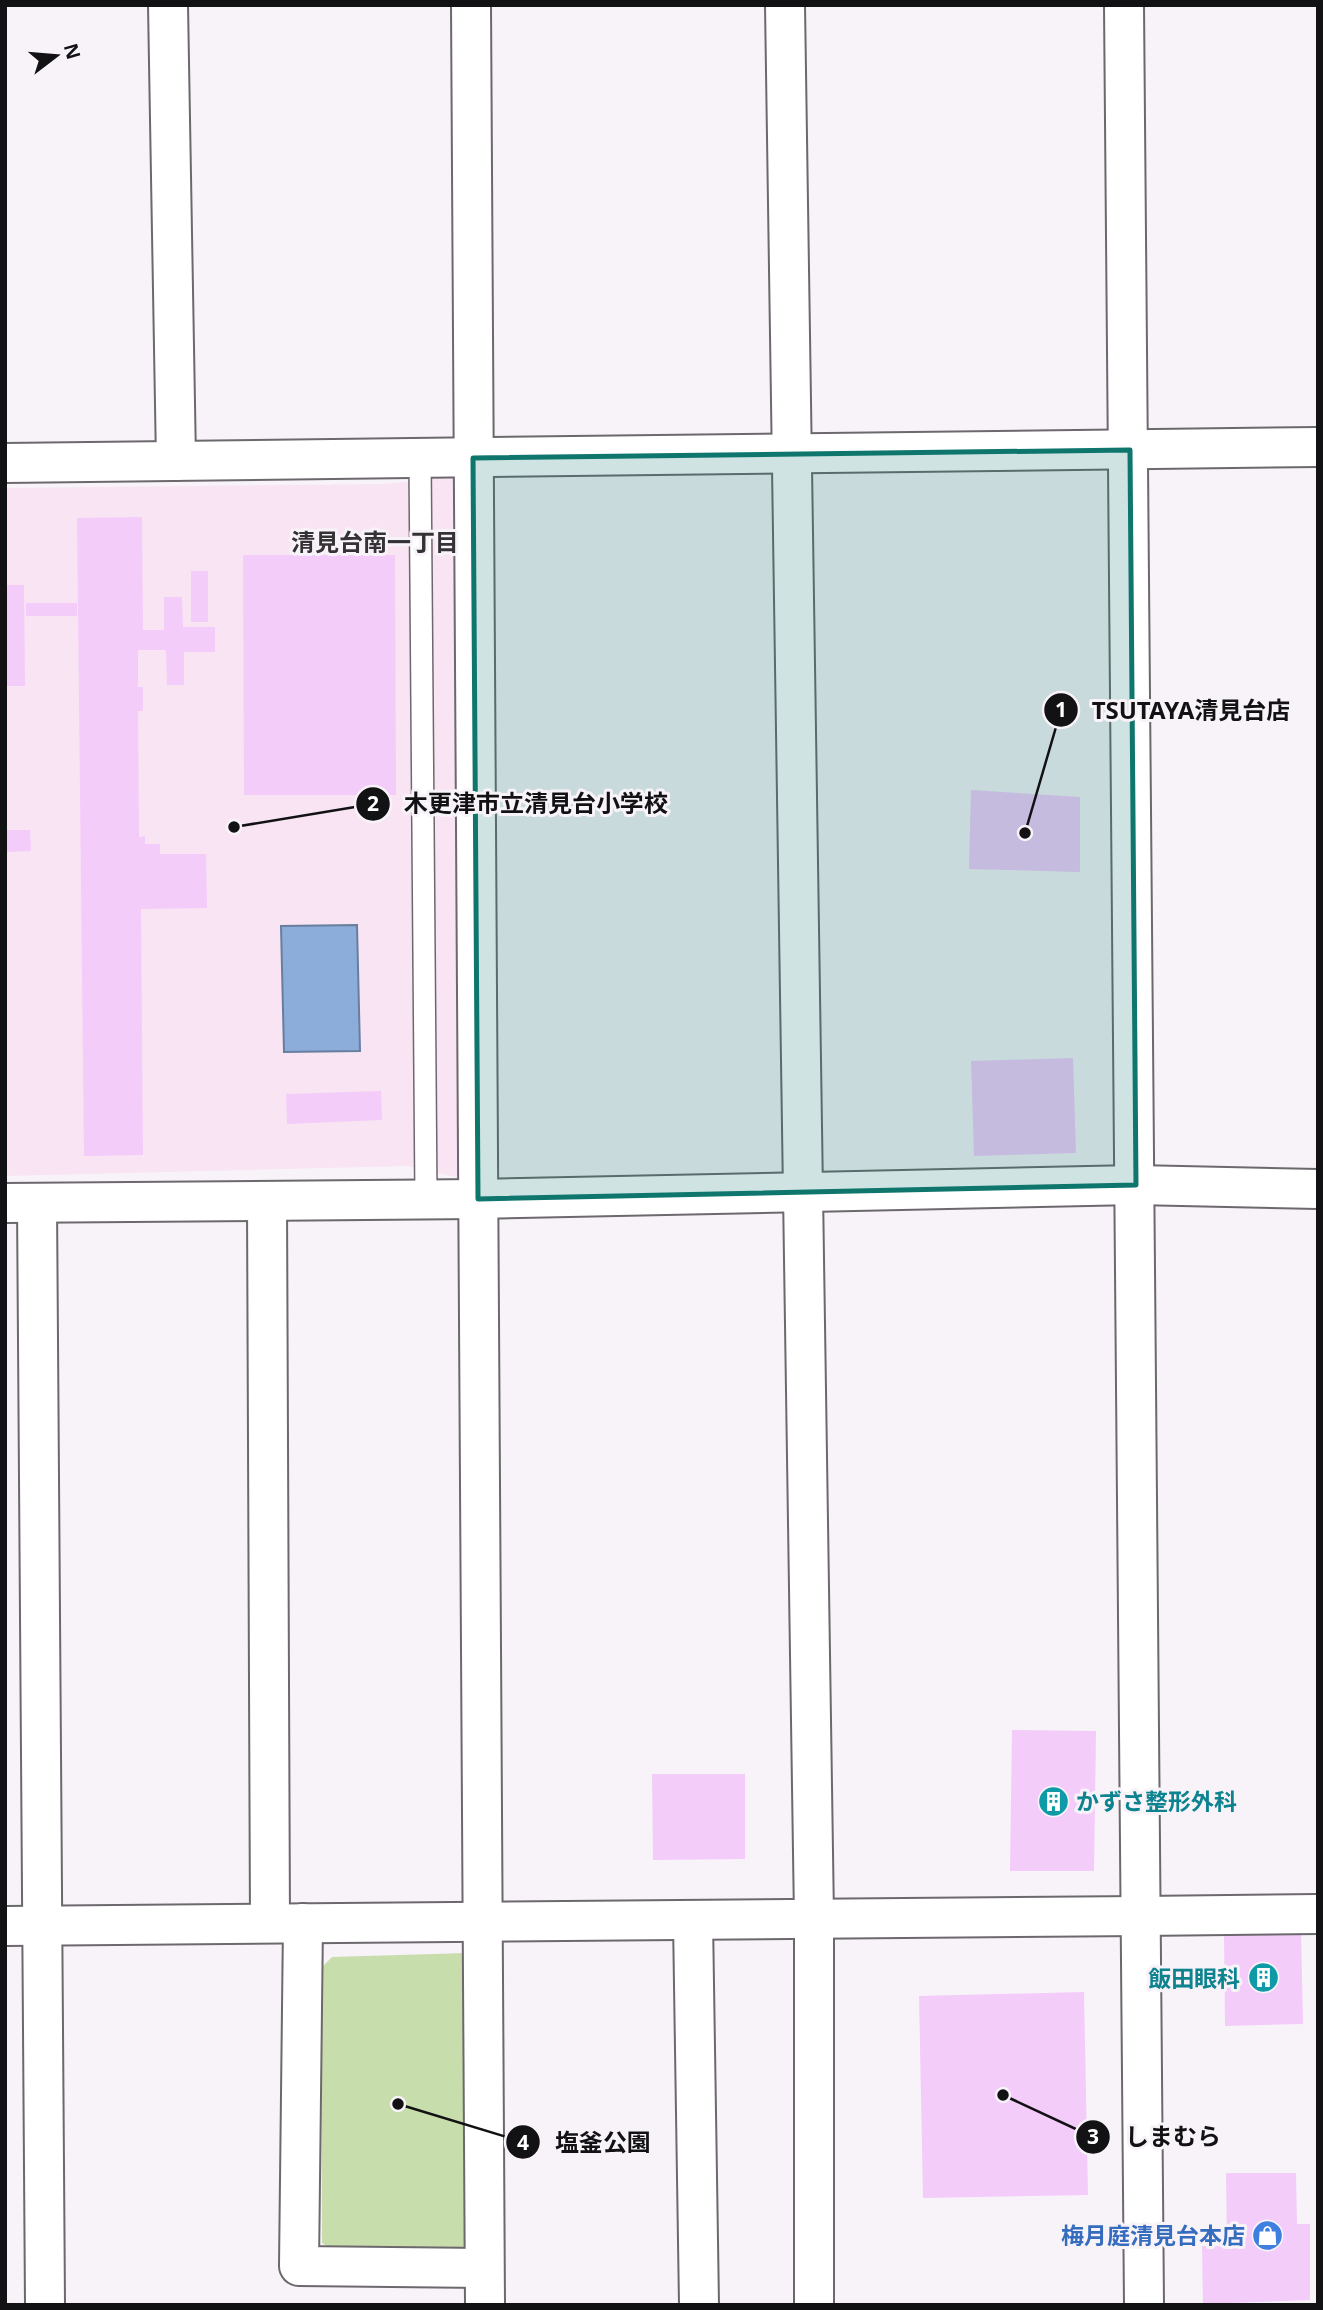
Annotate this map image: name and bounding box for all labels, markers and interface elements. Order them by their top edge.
north arrow [21,21,91,91]
text: N [58,40,87,62]
district label: 清見台南一丁目 [291,525,459,558]
callout: TSUTAYA清見台店 [1043,688,1305,733]
text: TSUTAYA清見台店 [1092,693,1290,726]
text: 1 [1055,695,1067,723]
callout: 木更津市立清見台小学校 [355,782,682,827]
text: 木更津市立清見台小学校 [404,786,668,819]
text: 2 [367,789,379,817]
building icon: かずさ整形外科 [1036,1784,1070,1818]
place label: かずさ整形外科 [1076,1785,1237,1817]
building icon: 飯田眼科 [1246,1961,1280,1995]
place label: 飯田眼科 [1148,1962,1240,1994]
callout: しまむら [1076,2114,1235,2159]
text: しまむら [1125,2119,1221,2152]
callout: 塩釜公園 [506,2120,665,2165]
text: 3 [1087,2122,1099,2150]
text: 塩釜公園 [555,2125,651,2158]
text: 4 [517,2128,529,2156]
shop icon: 梅月庭清見台本店 [1251,2218,1285,2252]
place label: 梅月庭清見台本店 [1061,2219,1245,2251]

